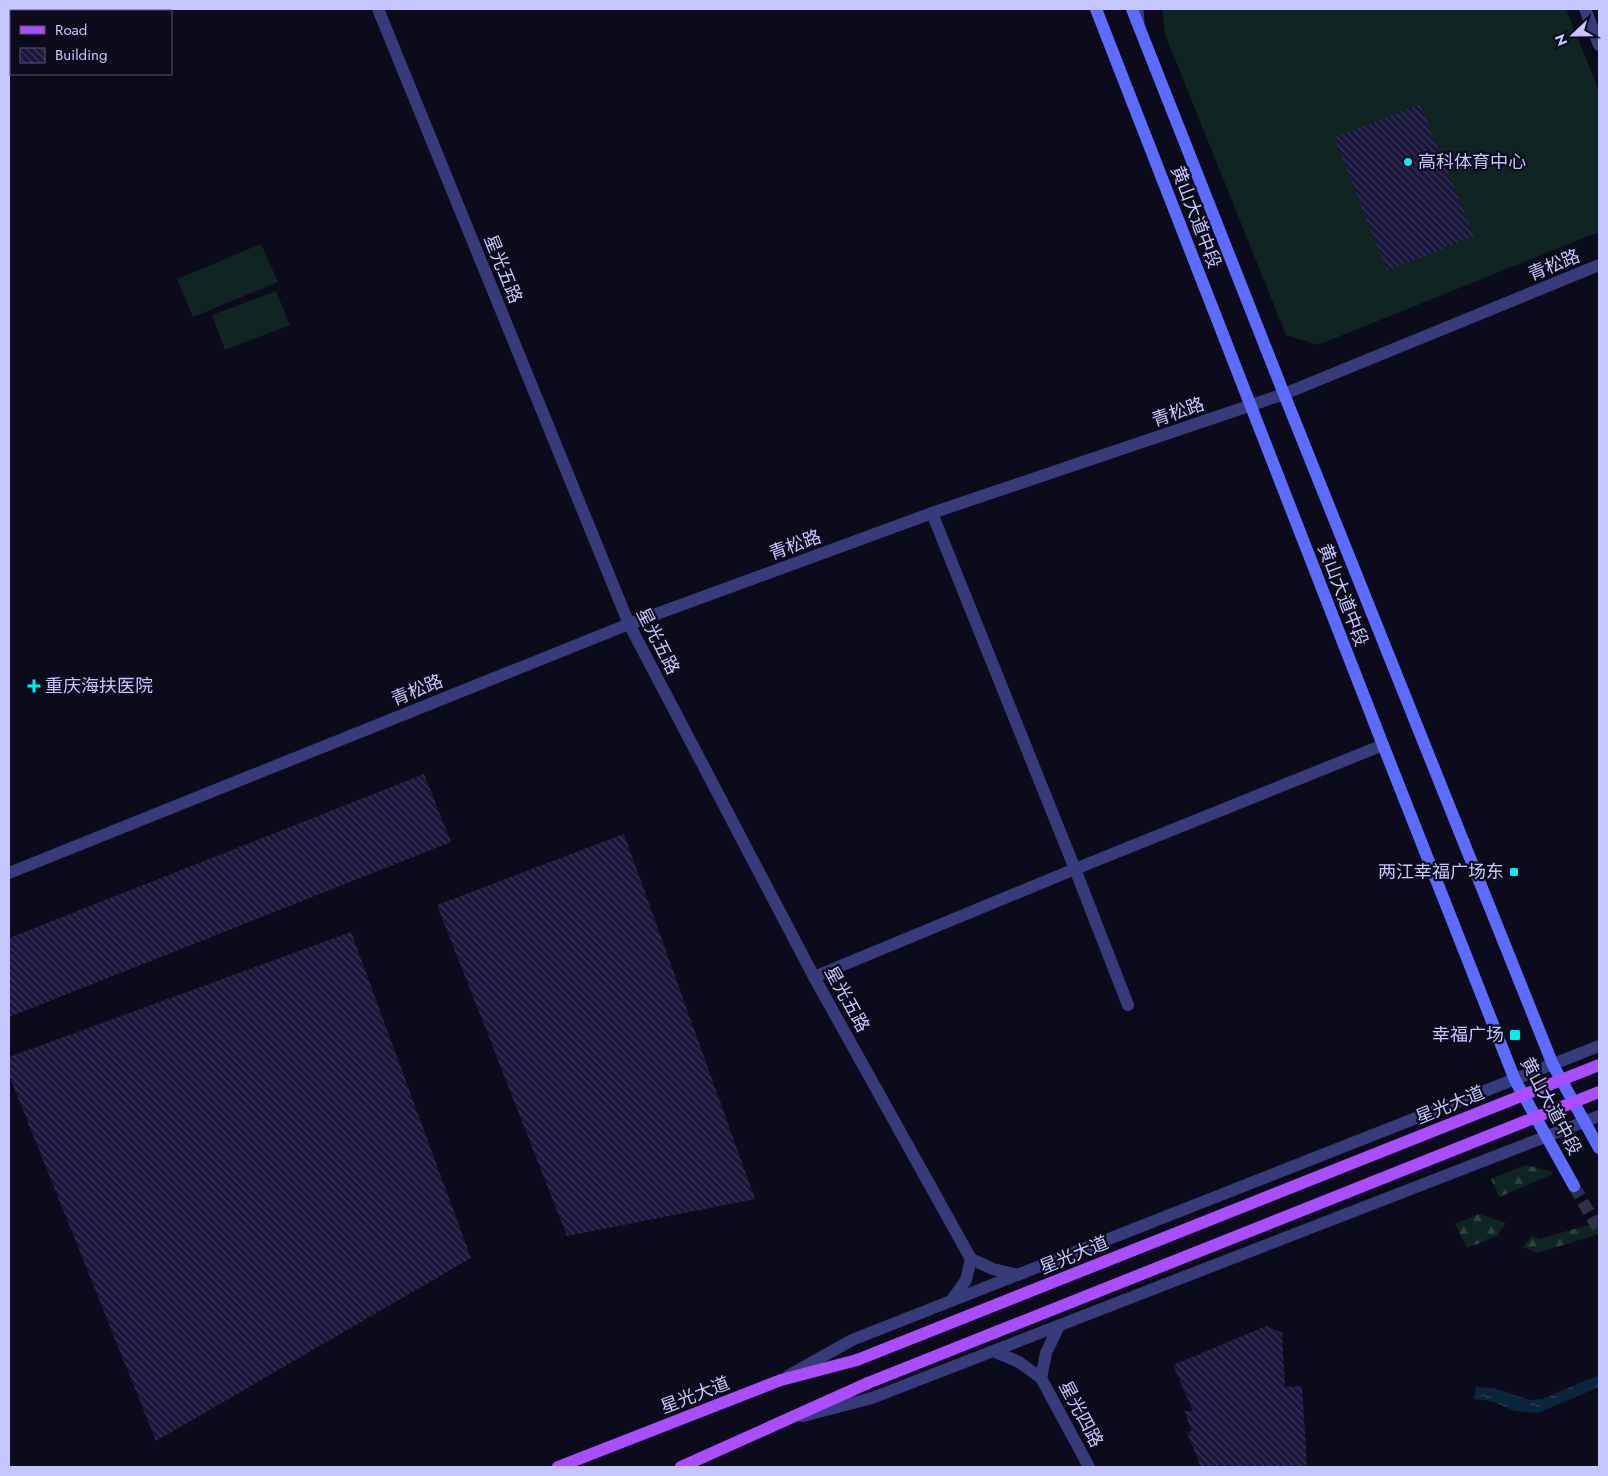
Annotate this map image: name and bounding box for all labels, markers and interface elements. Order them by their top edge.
legend [10,10,172,75]
north arrow [1548,10,1598,60]
text: Road [55,19,87,41]
text: N [1550,31,1572,49]
text: Building [55,44,107,66]
place label: 高科体育中心 [1418,149,1526,175]
marker: 高科体育中心 [1402,156,1414,168]
street label: 黄山大道中段 [1165,162,1227,272]
street label: 星光五路 [477,231,529,307]
street label: 青松路 [1524,243,1584,287]
street label: 青松路 [1148,391,1208,433]
street label: 青松路 [765,524,825,566]
street label: 黄山大道中段 [1312,540,1374,650]
street label: 星光五路 [630,603,686,679]
street label: 青松路 [387,668,447,712]
place label: 重庆海扶医院 [45,673,153,699]
marker: 重庆海扶医院 [27,679,41,693]
place label: 两江幸福广场东 [1378,859,1504,885]
marker: 两江幸福广场东 [1508,866,1520,878]
street label: 星光五路 [818,961,876,1037]
place label: 幸福广场 [1432,1022,1504,1048]
marker: 幸福广场 [1508,1028,1522,1042]
street label: 黄山大道中段 [1514,1052,1588,1160]
street label: 星光大道 [1412,1079,1488,1131]
street label: 星光大道 [1036,1229,1112,1281]
street label: 星光大道 [657,1370,733,1420]
street label: 星光四路 [1053,1376,1109,1452]

